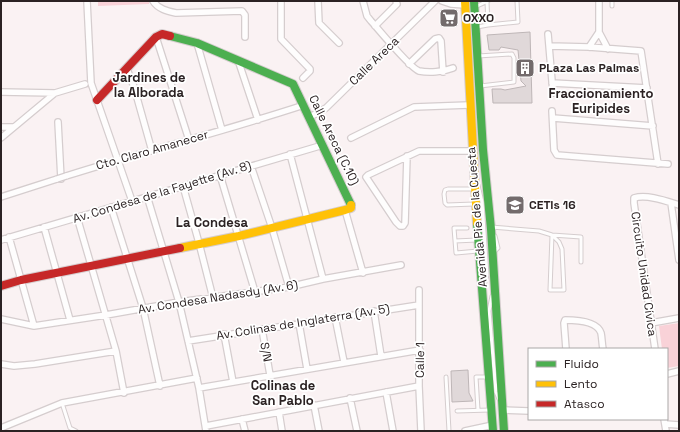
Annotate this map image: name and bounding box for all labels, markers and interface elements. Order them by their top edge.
supermarket icon: OXXO [438,7,460,29]
place label: OXXO [463,10,494,26]
street label: Calle Areca [346,33,402,89]
building icon: PLaza Las Palmas [514,57,536,79]
place label: PLaza Las Palmas [539,60,639,76]
district label: Jardines de la Alborada [112,69,186,101]
district label: Fraccionamiento Euripides [548,85,654,117]
street label: Calle Areca (C.10) [305,92,363,188]
street label: Cto. Claro Amanecer [94,126,211,174]
street label: Avenida Pie de la Cuesta [463,146,491,288]
street label: Av. Condesa de la Fayette (Av. 8) [71,157,253,227]
school or university icon: CETis 16 [504,194,526,216]
place label: CETis 16 [529,197,576,213]
street label: Circuito Unidad Cívica [627,211,661,338]
district label: La Condesa [176,214,249,231]
street label: Av. Condesa Nadasdy (Av. 6) [137,276,299,318]
street label: Av. Colinas de Inglaterra (Av. 5) [215,300,391,344]
street label: S/N [256,341,276,363]
street label: Calle 1 [412,342,428,378]
legend [528,348,668,420]
text: Fluido [564,356,599,372]
text: Lento [564,376,598,392]
district label: Colinas de San Pablo [251,377,315,409]
text: Atasco [564,396,605,412]

